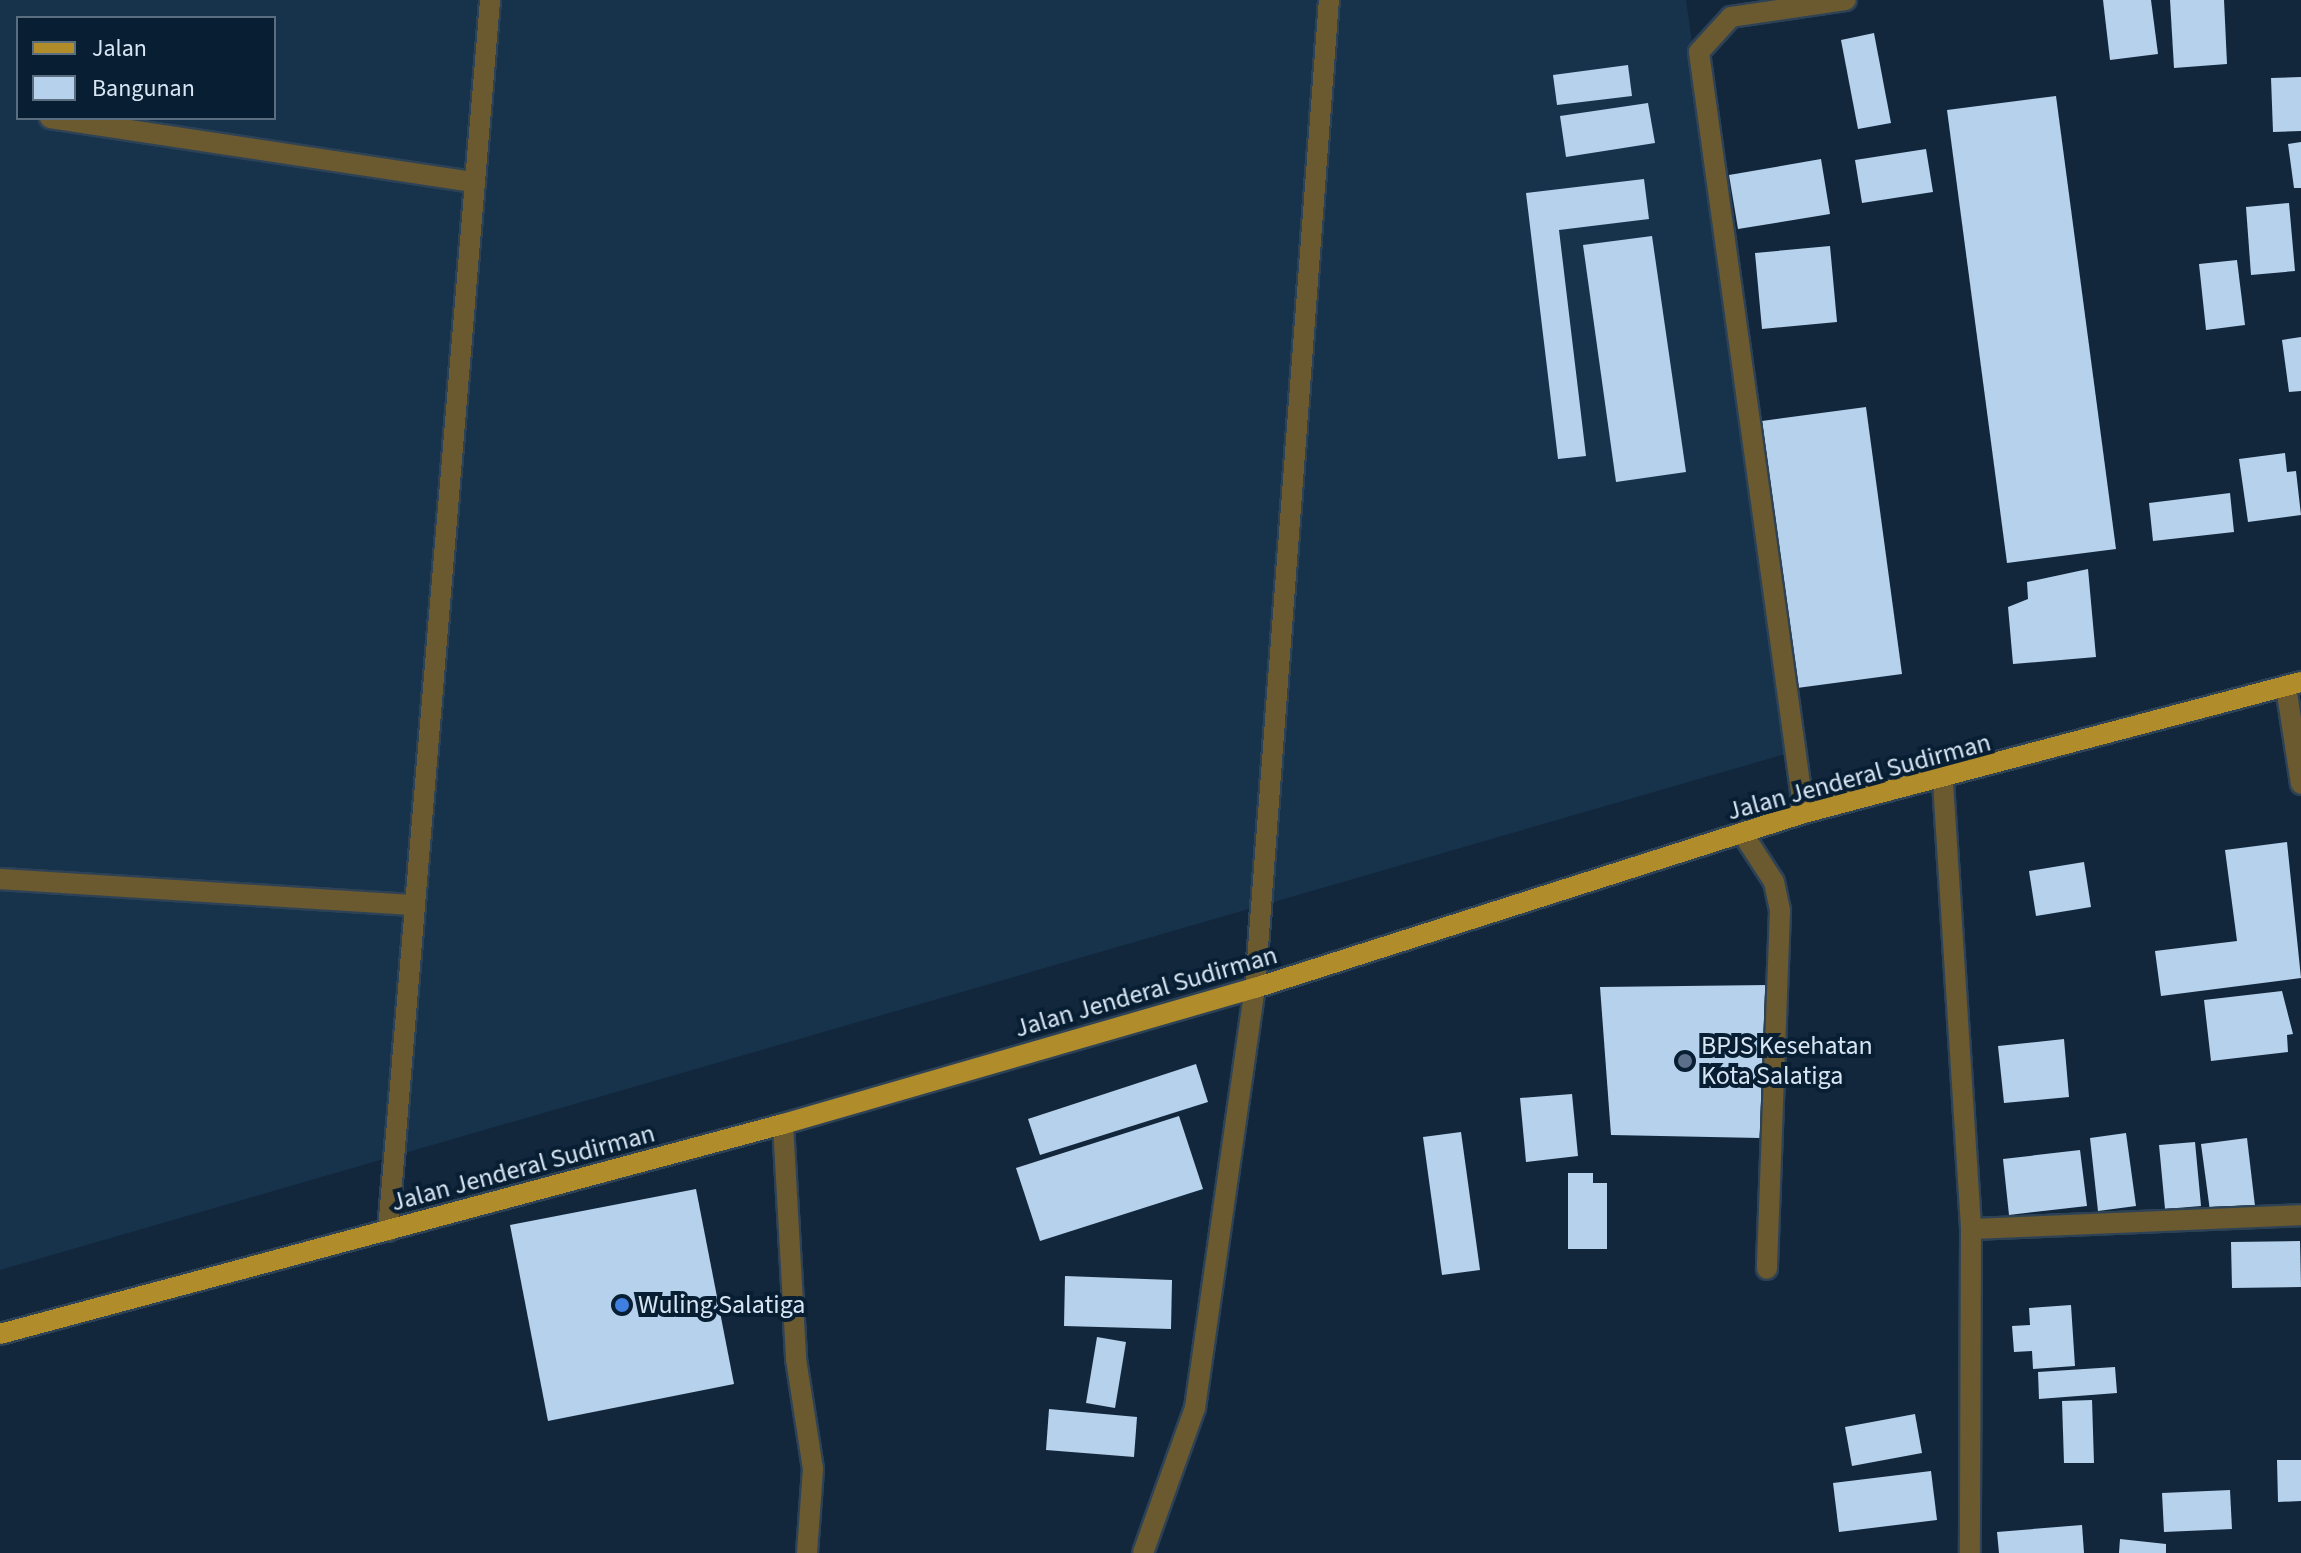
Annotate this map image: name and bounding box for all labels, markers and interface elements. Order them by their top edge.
legend [16,16,276,120]
text: Jalan [92,31,147,66]
text: Bangunan [92,71,195,106]
street label: Jalan Jenderal Sudirman [1724,727,1994,827]
street label: Jalan Jenderal Sudirman [1011,940,1281,1044]
place label: BPJS Kesehatan Kota Salatiga [1701,1030,1873,1092]
marker: BPJS Kesehatan Kota Salatiga [1676,1052,1694,1070]
street label: Jalan Jenderal Sudirman [388,1118,658,1218]
place label: Wuling Salatiga [638,1289,805,1321]
marker: Wuling Salatiga [613,1296,631,1314]

